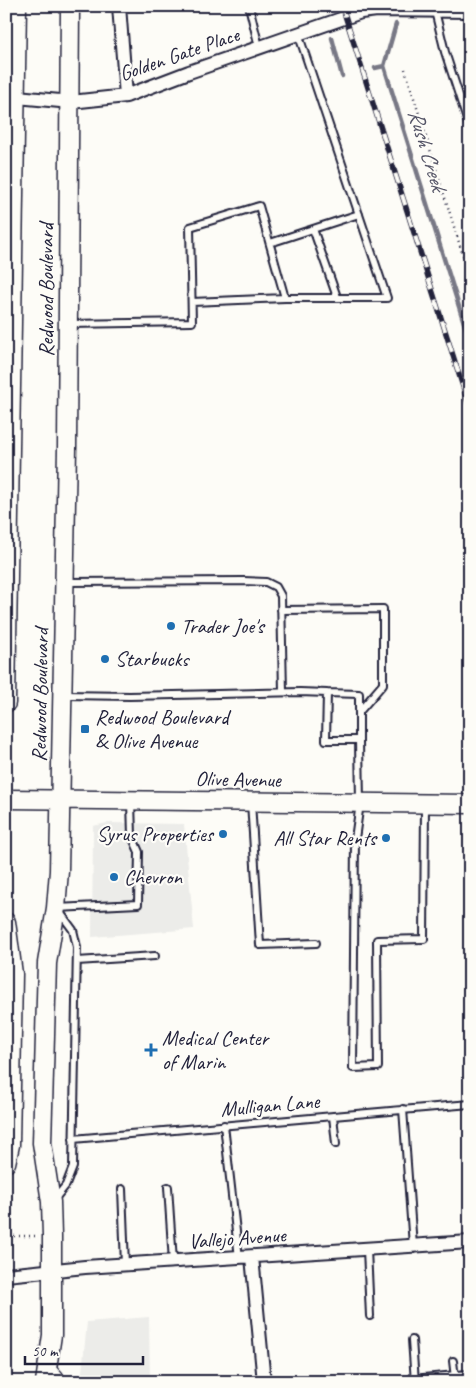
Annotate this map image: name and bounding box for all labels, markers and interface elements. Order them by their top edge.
street label: Golden Gate Place [116,21,243,87]
water label: Rush Creek [401,106,454,198]
street label: Redwood Boulevard [33,219,59,357]
place label: Trader Joe's [181,613,265,639]
marker: Trader Joe's [165,620,177,632]
street label: Redwood Boulevard [26,624,54,762]
place label: Starbucks [115,646,190,672]
marker: Starbucks [99,653,111,665]
place label: Redwood Boulevard & Olive Avenue [95,704,232,754]
marker: Redwood Boulevard & Olive Avenue [79,723,91,735]
street label: Olive Avenue [195,765,282,793]
place label: Syrus Properties [97,821,215,847]
place label: All Star Rents [273,825,378,851]
marker: Syrus Properties [217,828,229,840]
marker: All Star Rents [380,832,392,844]
place label: Chevron [124,864,182,890]
marker: Chevron [108,871,120,883]
place label: Medical Center of Marin [162,1025,270,1075]
marker: Medical Center of Marin [144,1043,158,1057]
street label: Mulligan Lane [220,1088,322,1122]
street label: Vallejo Avenue [188,1222,288,1254]
scale bar [25,1333,142,1365]
text: 50 m [32,1342,59,1361]

